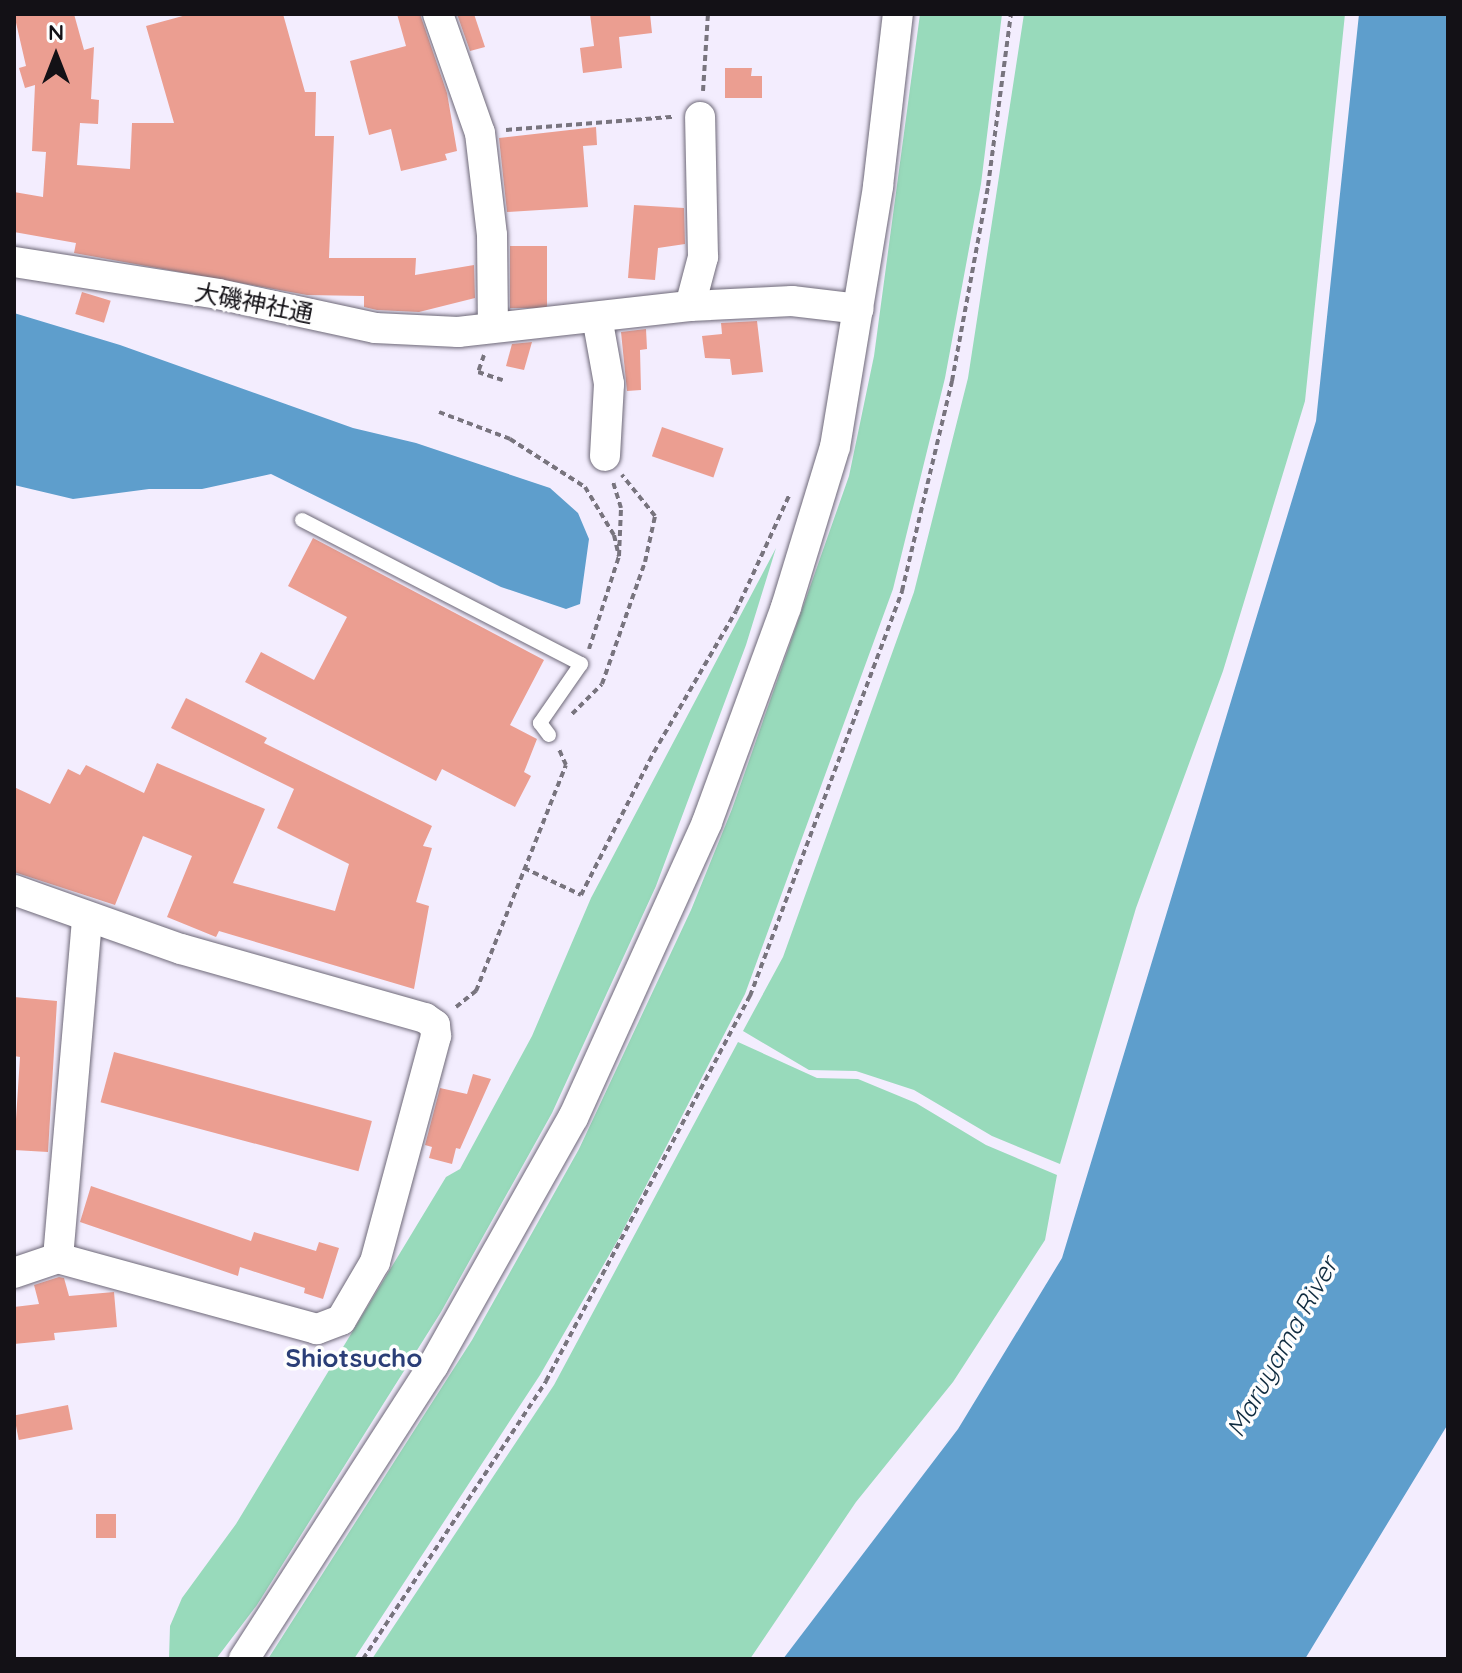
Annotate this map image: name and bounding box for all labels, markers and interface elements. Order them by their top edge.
north arrow [16,16,96,96]
text: N [48,18,64,46]
street label: 大磯神社通 [192,277,316,329]
water label: Maruyama River [1220,1252,1344,1442]
district label: Shiotsucho [285,1342,423,1374]

